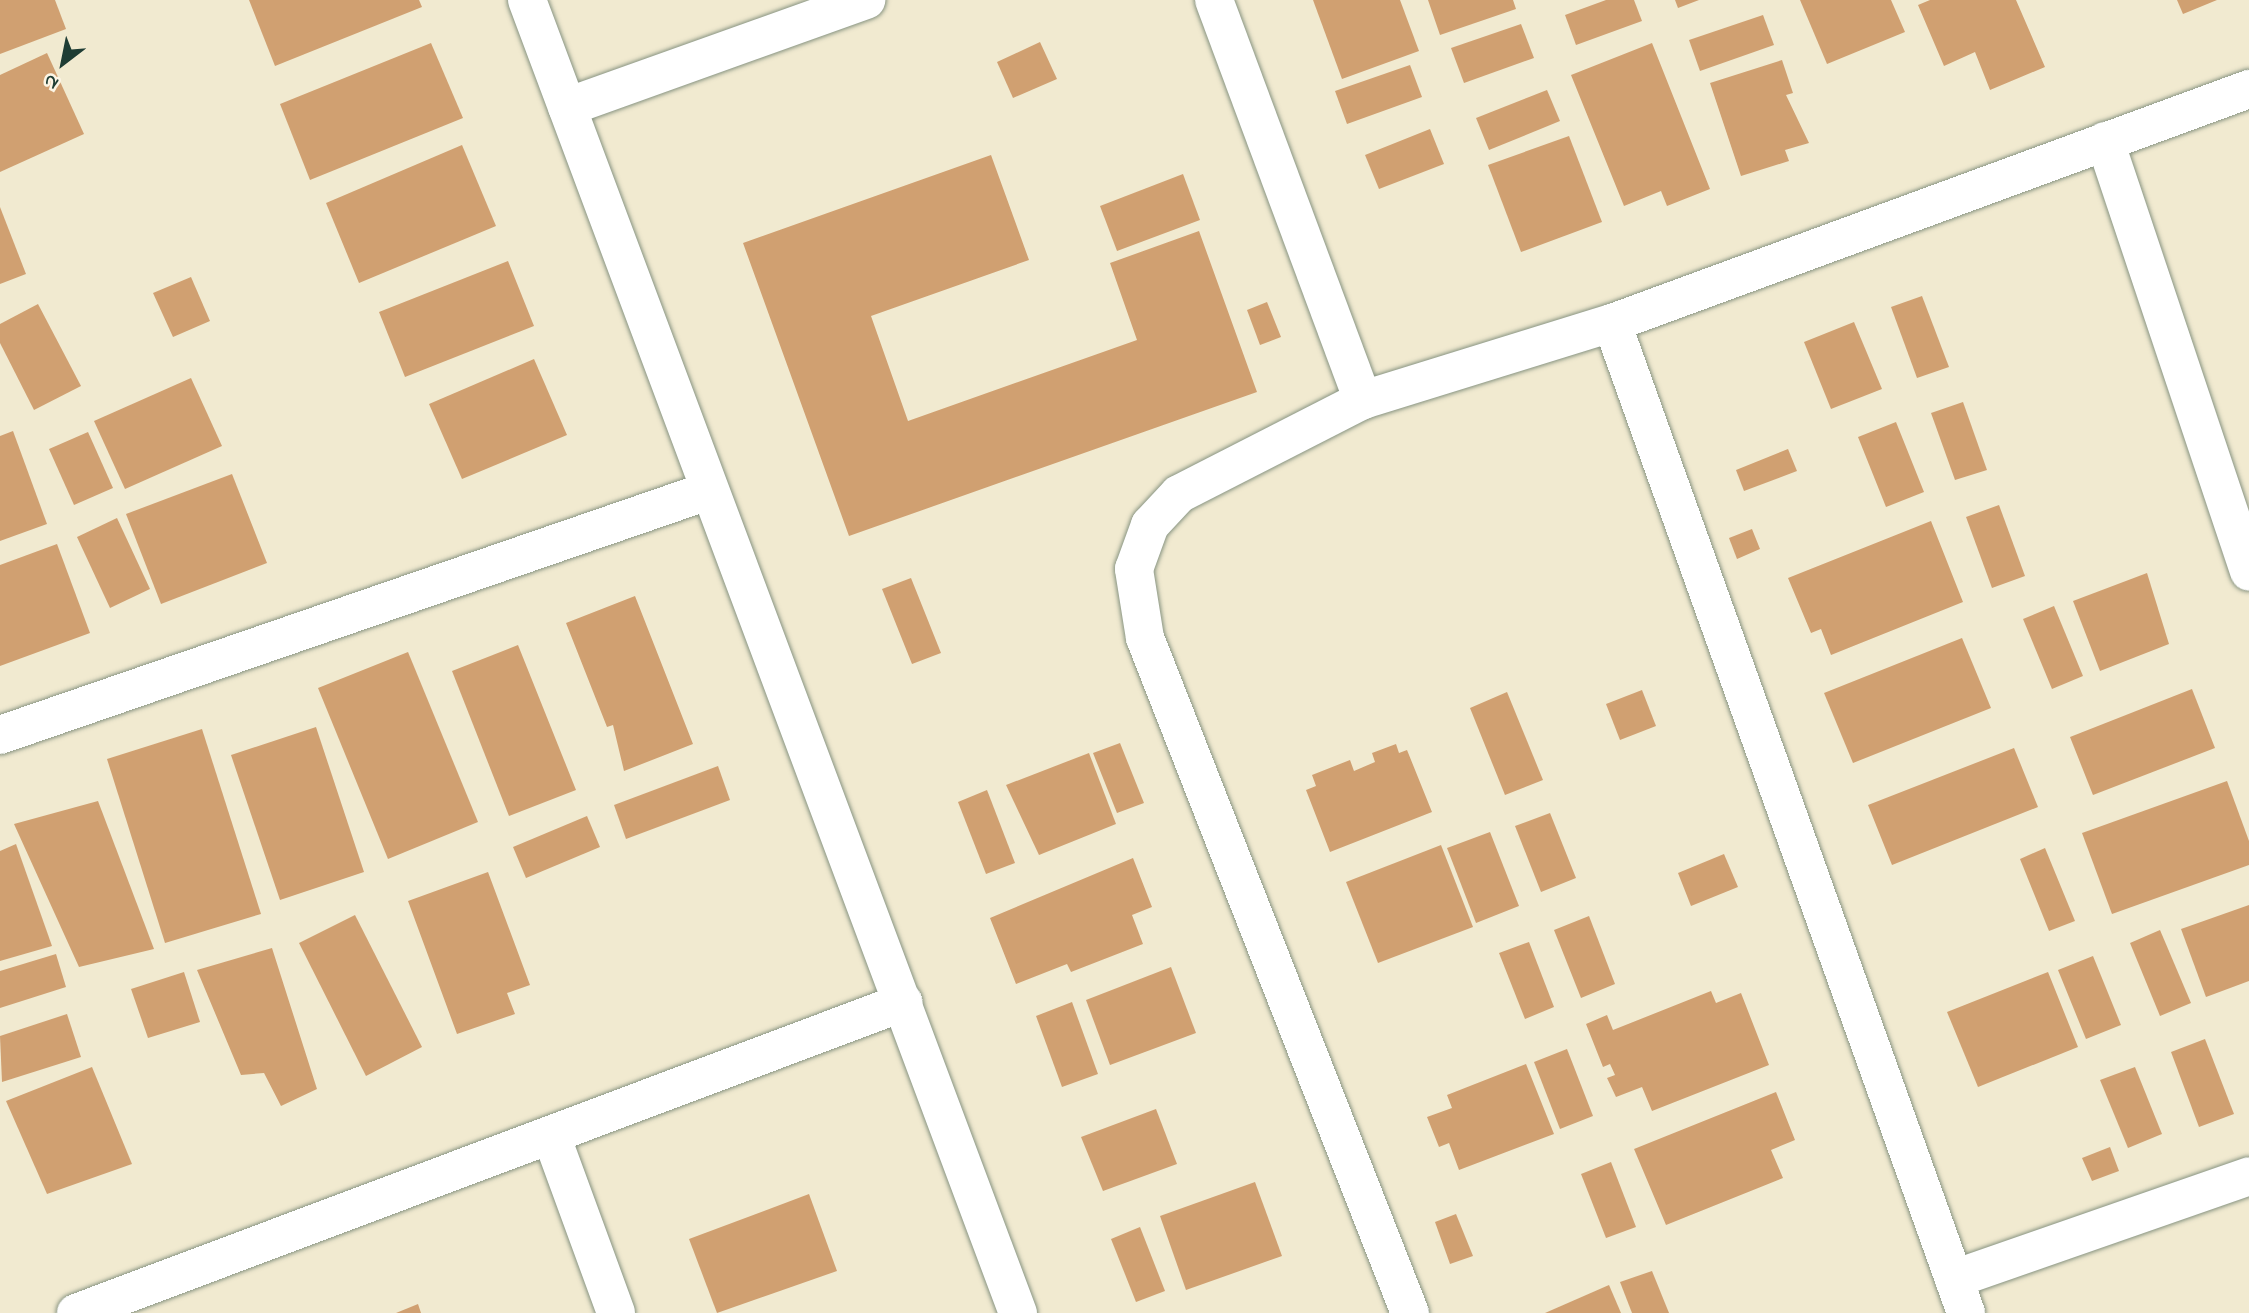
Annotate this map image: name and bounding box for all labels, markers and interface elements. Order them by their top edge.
north arrow [28,28,98,98]
text: N [39,66,64,96]

